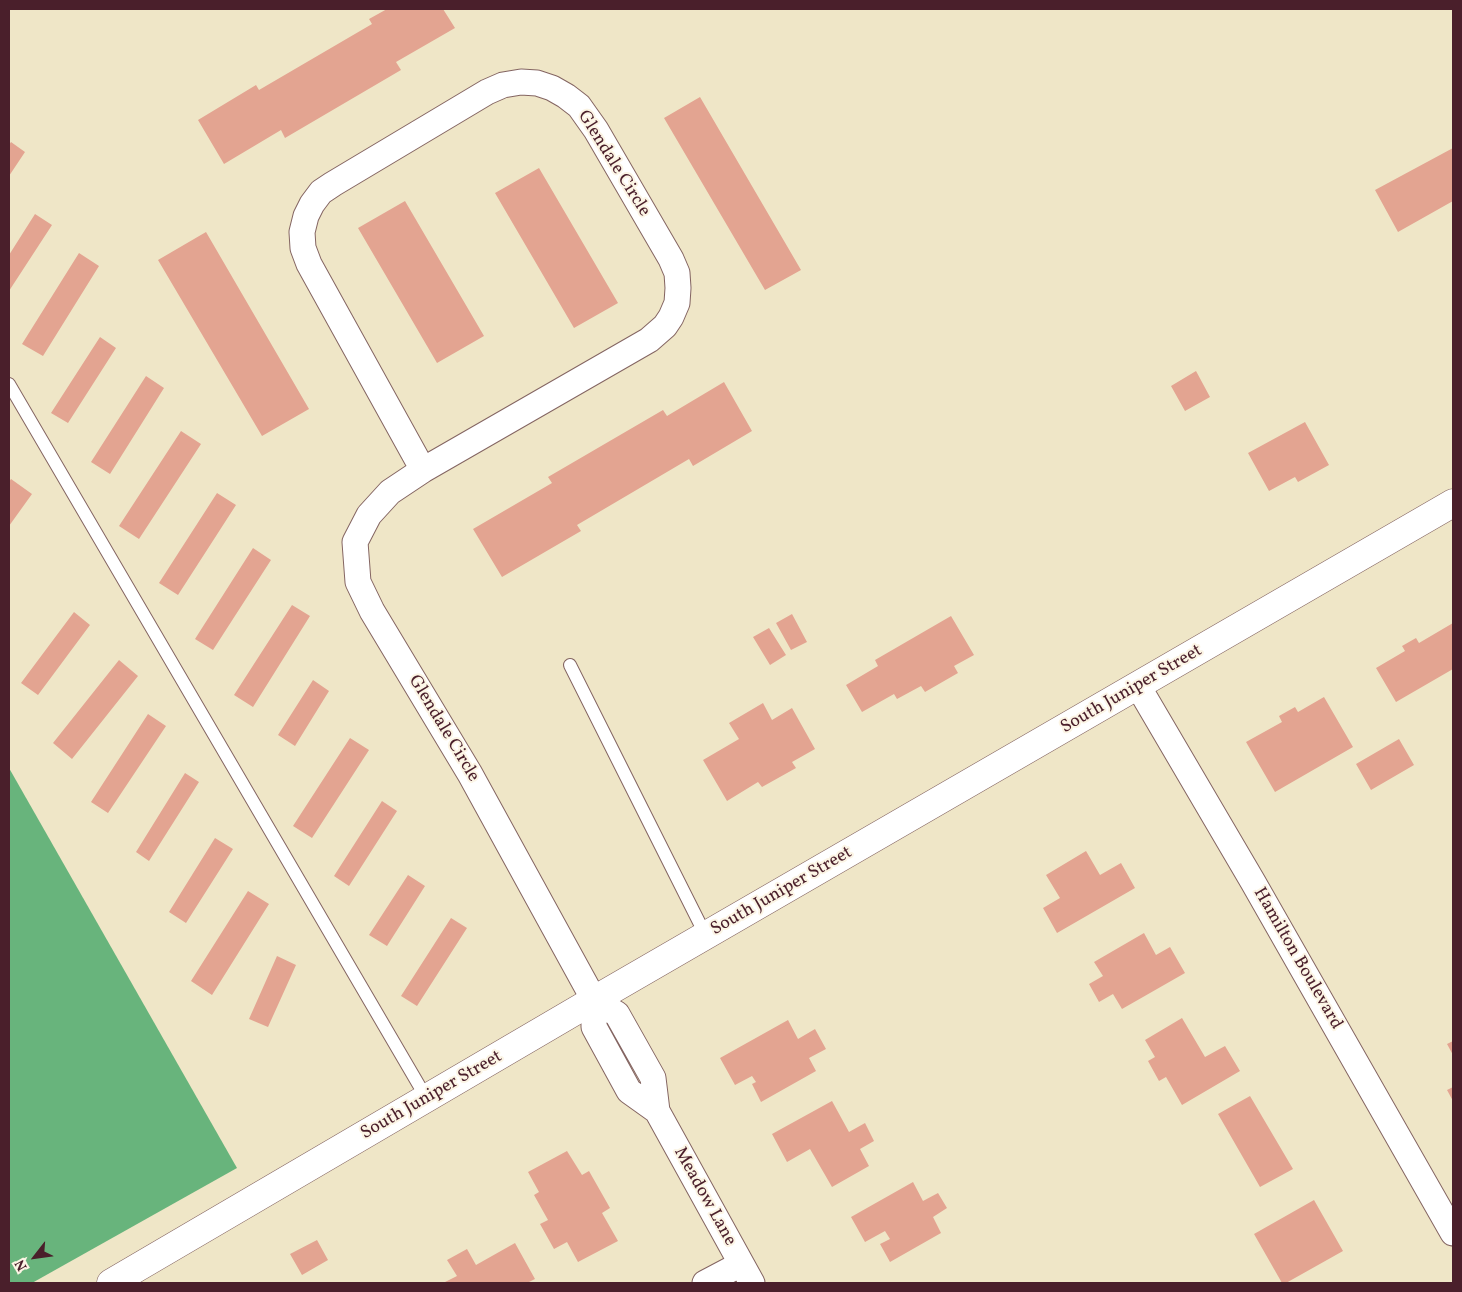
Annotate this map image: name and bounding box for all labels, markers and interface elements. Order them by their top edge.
street label: Glendale Circle [572,107,654,221]
street label: South Juniper Street [1057,641,1207,739]
street label: Glendale Circle [403,672,483,786]
street label: South Juniper Street [707,843,857,941]
street label: Hamilton Boulevard [1248,884,1346,1034]
street label: South Juniper Street [357,1047,507,1145]
street label: Meadow Lane [668,1144,740,1250]
north arrow [10,1232,60,1282]
text: N [11,1256,32,1274]

